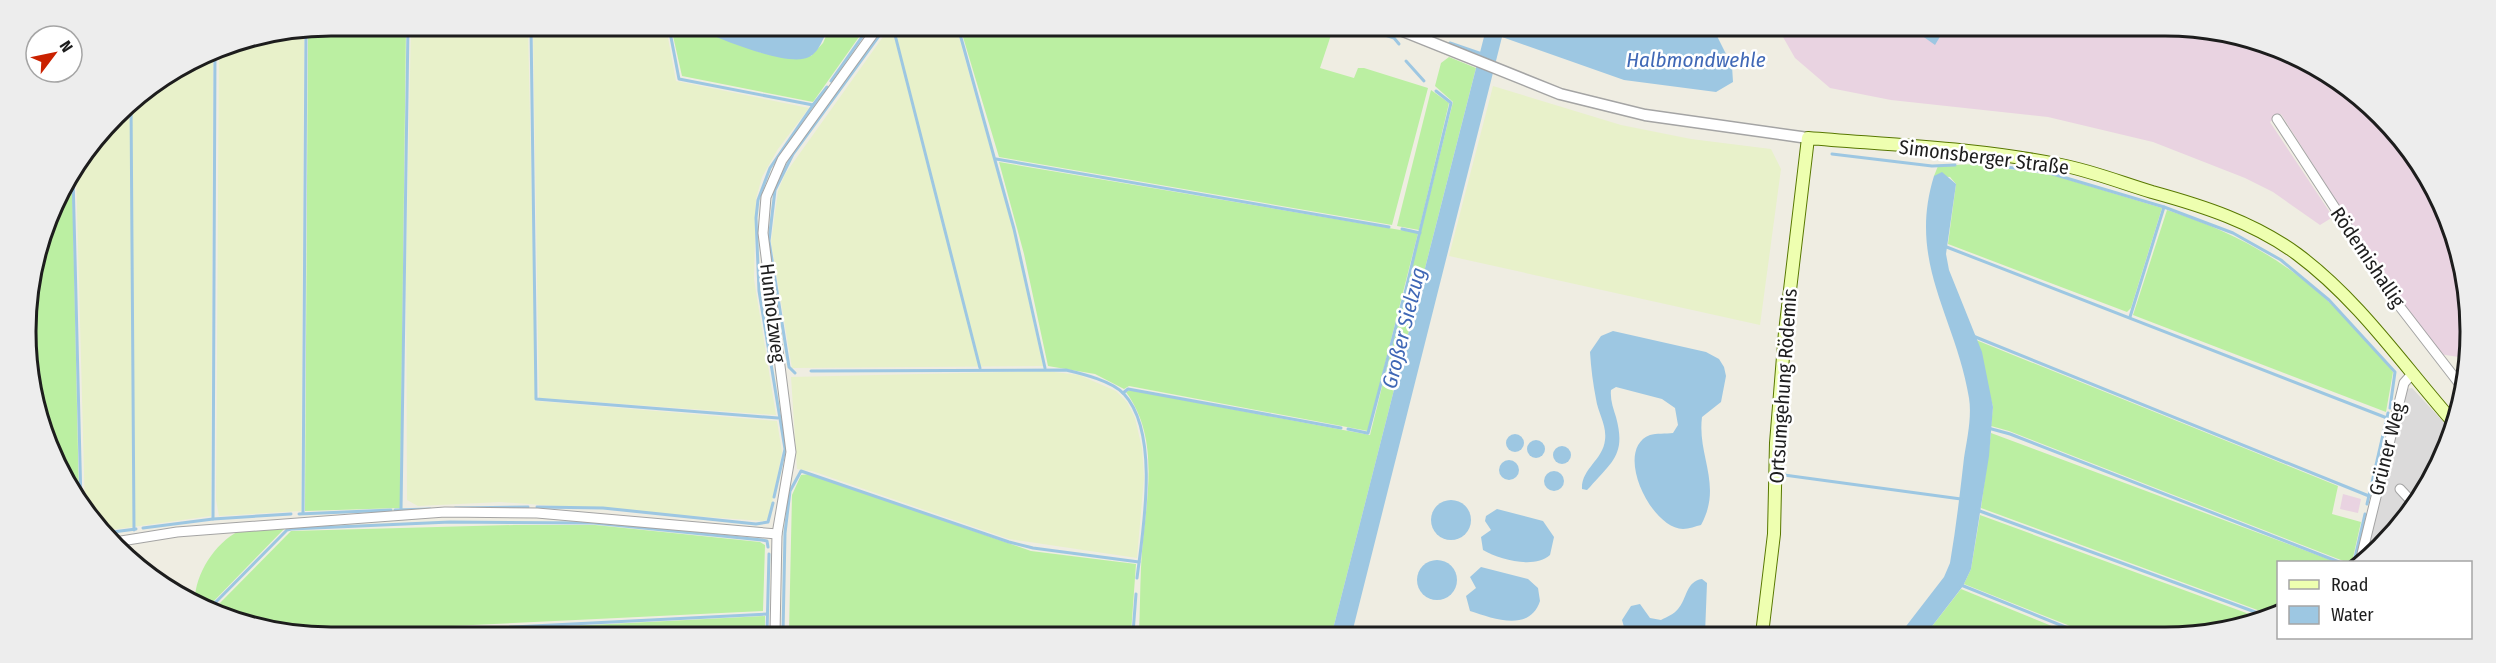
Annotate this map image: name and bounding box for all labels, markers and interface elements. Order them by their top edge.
north arrow [24,24,84,84]
text: N [56,37,77,55]
water label: Halbmondwehle [1626,47,1766,73]
street label: Simonsberger Straße [1898,135,2070,179]
street label: Rödemishallig [2326,202,2411,312]
street label: Hunholzweg [755,262,791,365]
water label: Großer Sielzug [1376,265,1432,391]
street label: Ortsumgehung Rödemis [1764,288,1802,484]
street label: Grüner Weg [2364,399,2410,498]
legend [2277,561,2472,639]
text: Road [2331,574,2368,596]
text: Water [2331,604,2374,626]

